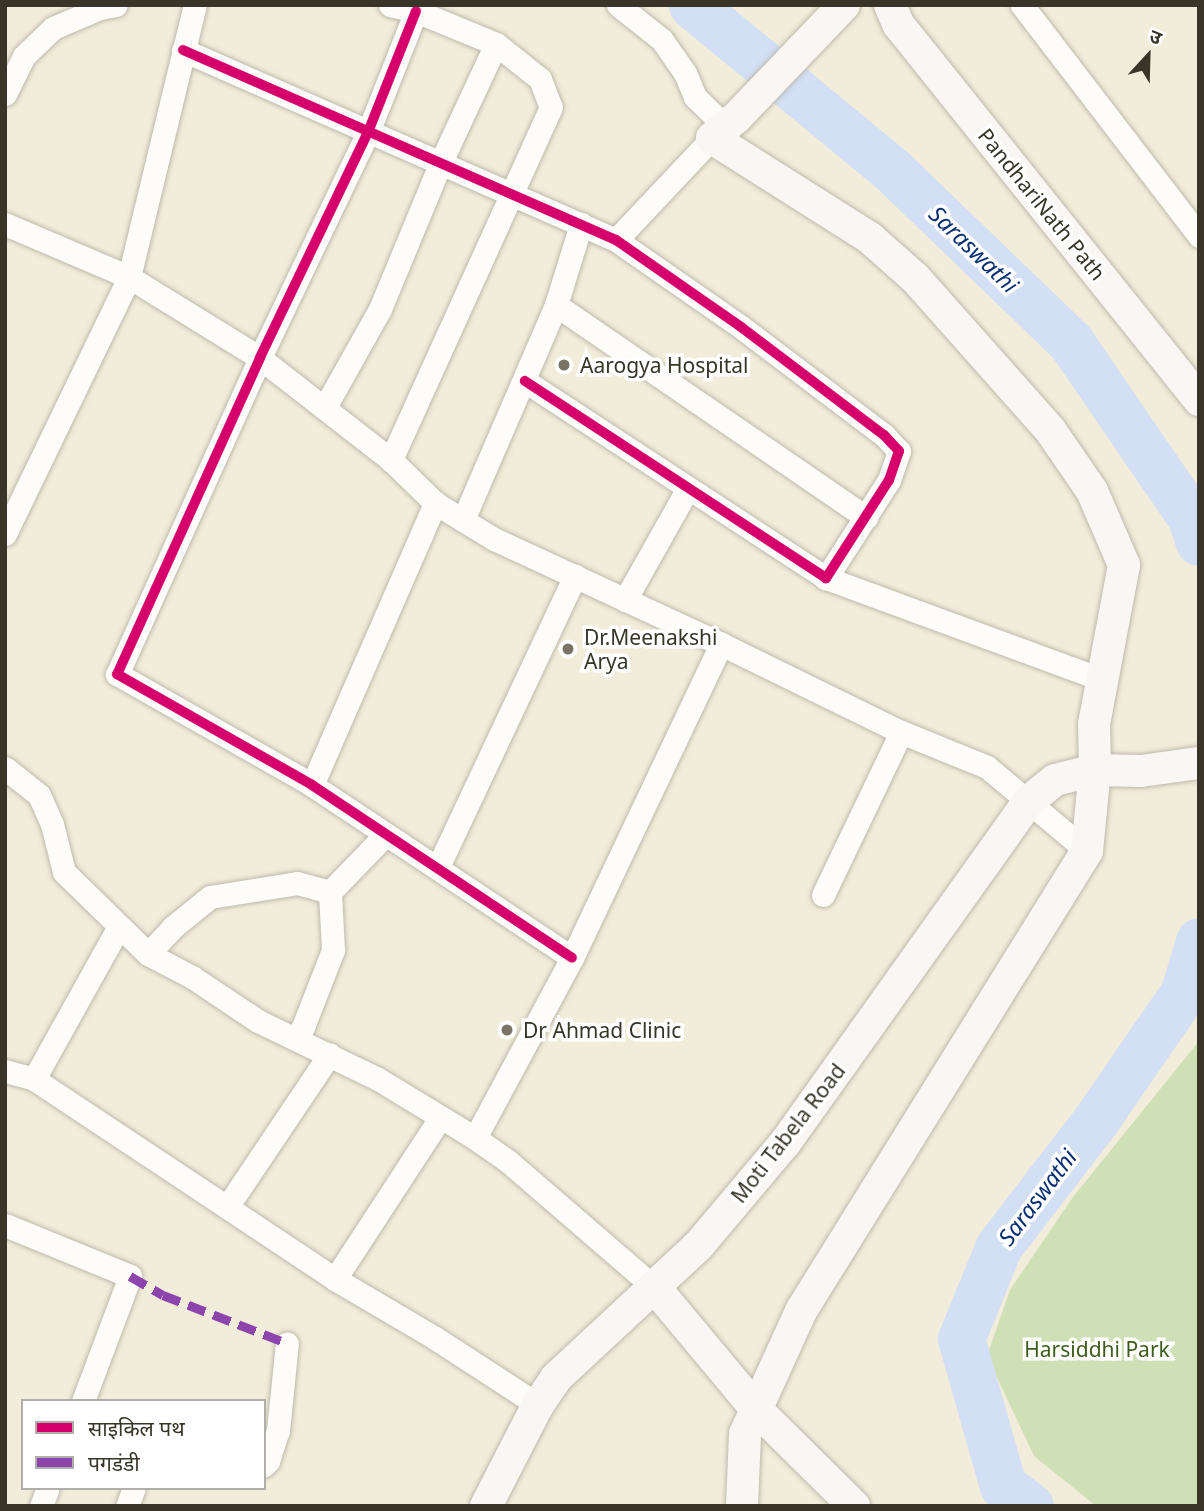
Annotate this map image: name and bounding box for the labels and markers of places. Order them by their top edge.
place label: Aarogya Hospital [580,352,748,378]
marker: Aarogya Hospital [554,355,574,375]
place label: Dr.Meenakshi Arya [584,624,717,674]
marker: Dr.Meenakshi Arya [558,639,578,659]
place label: Dr Ahmad Clinic [523,1017,681,1043]
marker: Dr Ahmad Clinic [497,1020,517,1040]

